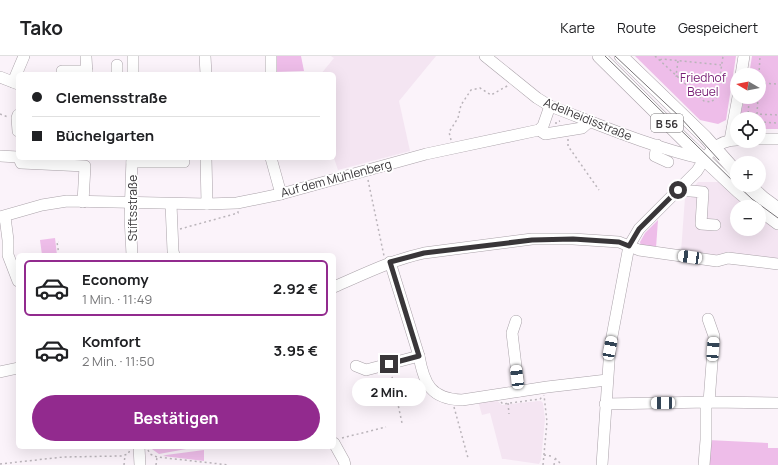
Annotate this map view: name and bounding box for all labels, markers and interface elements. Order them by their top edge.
text: Tako [20,15,63,41]
text: Karte [560,18,595,37]
text: Route [617,18,656,37]
text: Gespeichert [678,18,758,37]
north arrow [730,68,766,104]
map controls [730,68,766,236]
park label: Friedhof Beuel [680,69,727,100]
text: Clemensstraße [56,87,167,108]
street label: Adelheidisstraße [541,94,635,144]
button: locate [730,112,766,148]
road number: B 56 [651,114,683,132]
text: Büchelgarten [56,125,154,146]
street label: Auf dem Mühlenberg [279,155,393,201]
button: + [730,156,766,192]
street label: Stiftsstraße [124,175,141,241]
route start [669,181,687,199]
button: − [730,200,766,236]
car [677,249,703,265]
text: Economy [82,269,149,290]
icon: car [34,270,70,306]
text: 2.92 € [273,278,318,299]
text: 1 Min. · 11:49 [82,290,152,308]
text: Komfort [82,331,141,352]
icon: car [34,332,70,368]
car [602,335,618,361]
car [706,337,720,361]
text: 3.95 € [273,340,318,361]
text: 2 Min. · 11:50 [82,352,155,370]
route end [380,355,398,373]
car [510,364,524,390]
callout: 2 Min. [352,378,426,406]
text: 2 Min. [370,383,408,401]
button: Bestätigen [32,395,320,441]
car [651,397,675,409]

